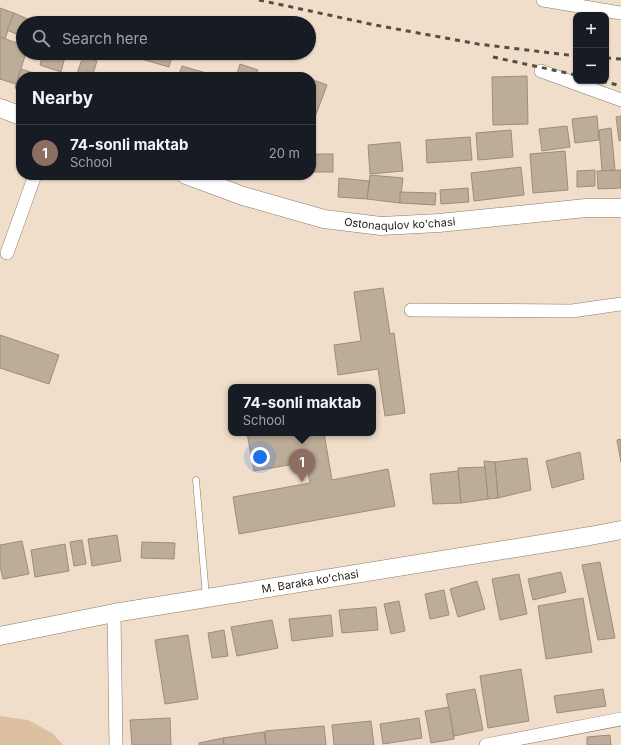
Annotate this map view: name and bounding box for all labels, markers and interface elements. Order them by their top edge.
map controls [573,12,609,84]
button: + [573,12,609,48]
search box [16,16,316,60]
icon: search [30,27,52,49]
text: Search here [62,29,148,48]
button: − [573,48,609,84]
text: Nearby [32,88,93,108]
text: 74-sonli maktab [70,135,188,154]
text: 1 [42,145,48,161]
text: 20 m [269,145,300,161]
text: School [70,154,112,170]
street label: Ostonaqulov ko'chasi [343,214,456,233]
popup [228,384,376,436]
text: 74-sonli maktab [243,393,361,412]
text: School [243,412,285,428]
your location [250,447,270,467]
pin: 1 [289,449,315,482]
street label: M. Baraka ko'chasi [261,567,360,596]

